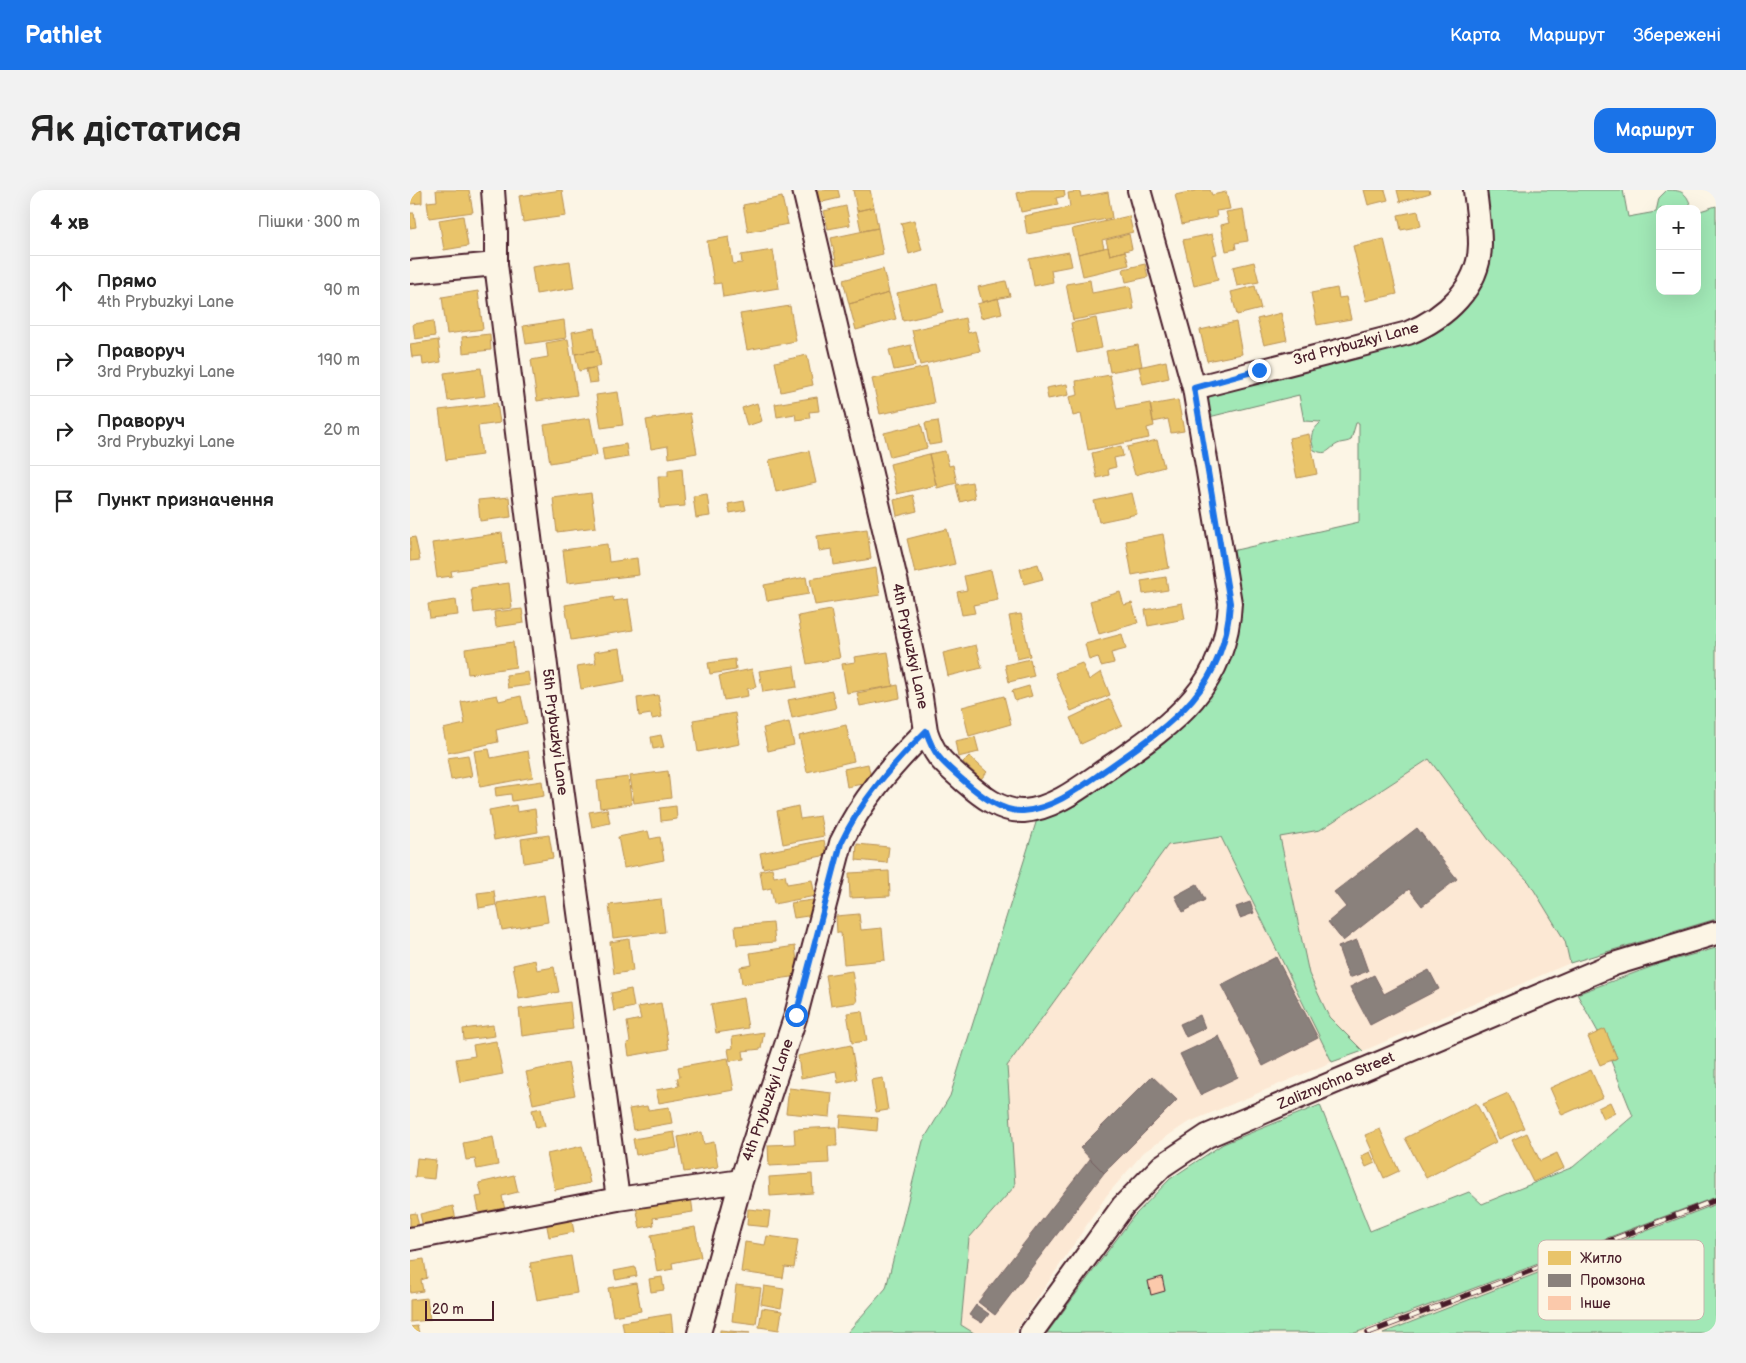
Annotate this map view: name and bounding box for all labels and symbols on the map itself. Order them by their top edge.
street label: 3rd Prybuzkyi Lane [1291,318,1421,370]
route end [1248,359,1271,382]
street label: 4th Prybuzkyi Lane [887,581,933,711]
street label: 5th Prybuzkyi Lane [538,667,572,797]
route start [785,1004,808,1027]
street label: 4th Prybuzkyi Lane [738,1036,798,1164]
street label: Zaliznychna Street [1274,1048,1397,1115]
legend [1538,1240,1704,1320]
text: Житло [1580,1250,1622,1267]
text: Промзона [1580,1272,1646,1289]
text: Інше [1580,1295,1611,1312]
scale bar [425,1298,494,1321]

